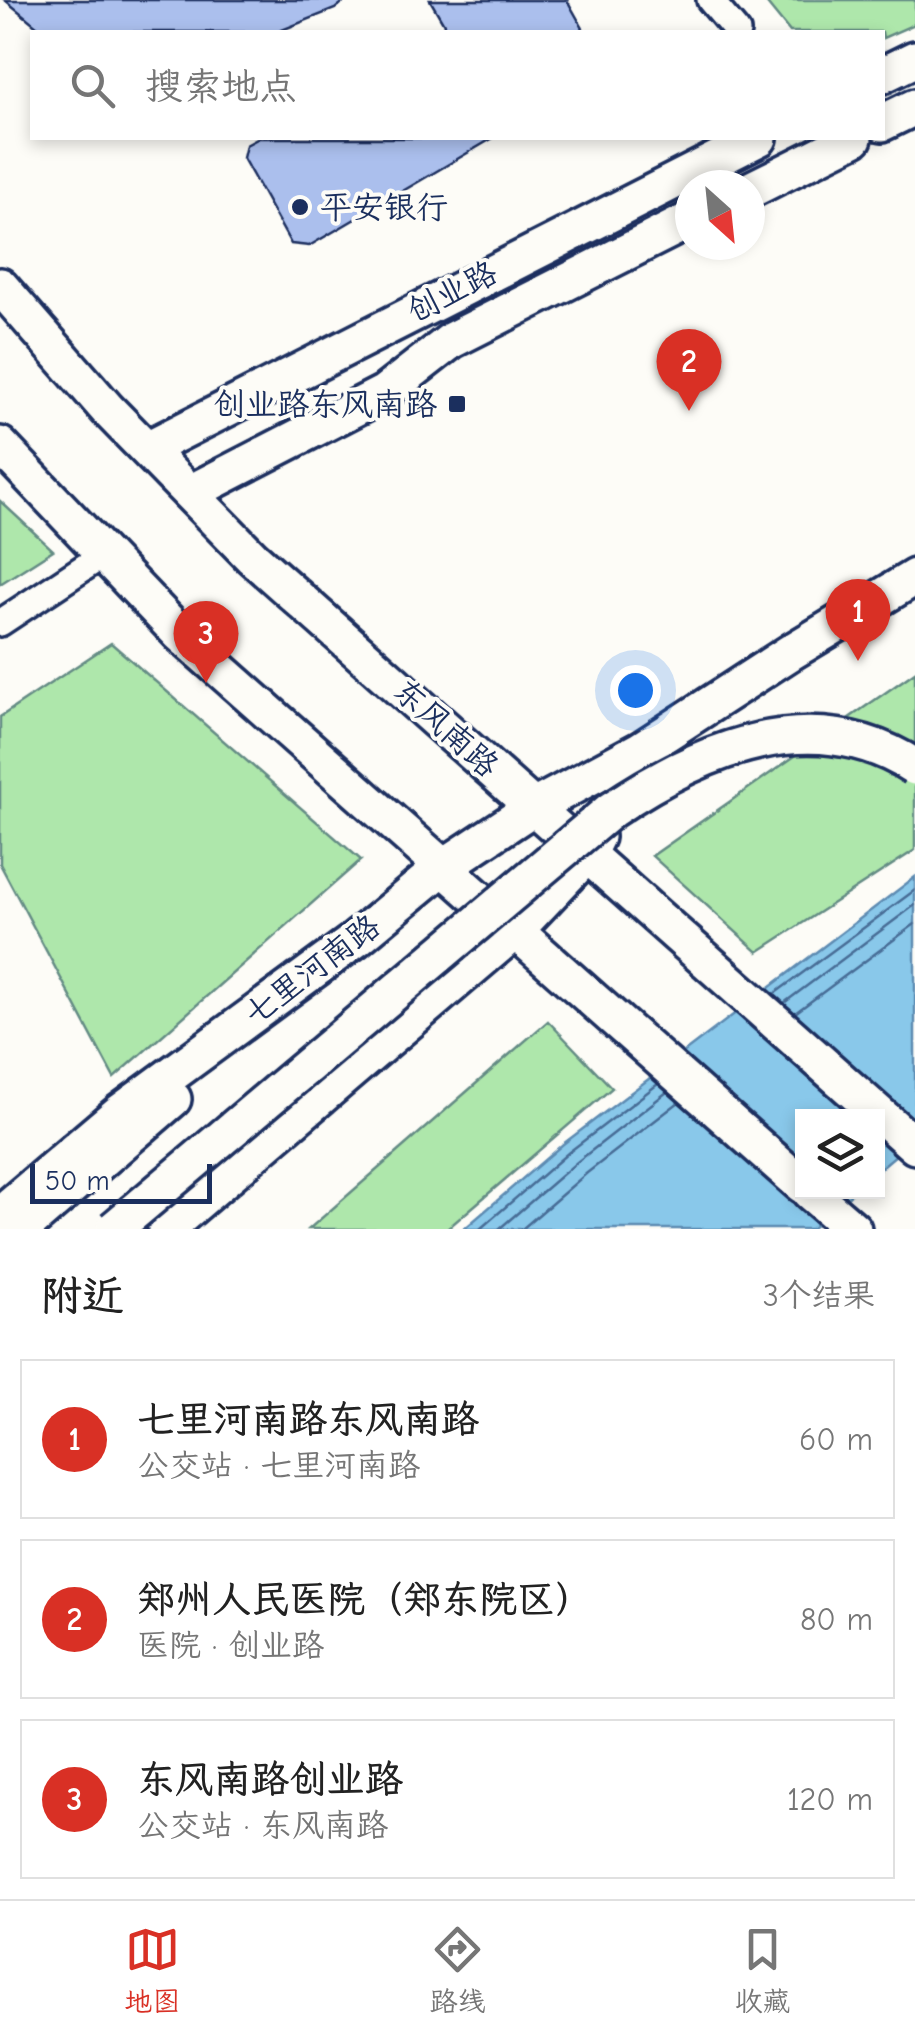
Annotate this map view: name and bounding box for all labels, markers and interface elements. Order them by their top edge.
search box [30,30,885,140]
icon: search [65,58,120,113]
text: 搜索地点 [145,65,297,109]
north arrow [675,170,765,260]
place label: 平安银行 [320,189,448,226]
marker: 平安银行 [289,196,311,218]
street label: 创业路 [401,254,503,330]
pin: 2 [656,328,722,411]
place label: 创业路东风南路 [213,386,437,423]
marker: 创业路东风南路 [446,393,468,415]
pin: 1 [826,578,890,661]
pin: 3 [174,600,238,683]
your location [610,665,661,716]
street label: 东风南路 [386,671,506,785]
street label: 七里河南路 [237,907,387,1033]
map controls [795,1109,885,1199]
button: layers [795,1109,885,1199]
scale bar [30,1159,212,1204]
text: 50 m [45,1165,110,1197]
text: 附近 [40,1272,124,1321]
text: 3个结果 [763,1277,875,1314]
text: 七里河南路东风南路 [137,1398,479,1442]
text: 1 [68,1421,81,1458]
text: 60 m [799,1421,873,1458]
text: 公交站 · 七里河南路 [137,1447,420,1484]
text: 郑州人民医院（郑东院区） [137,1578,593,1622]
text: 2 [67,1601,82,1638]
text: 80 m [800,1601,873,1638]
text: 医院 · 创业路 [137,1627,324,1664]
text: 东风南路创业路 [137,1758,403,1802]
text: 3 [67,1781,82,1818]
text: 120 m [787,1781,873,1818]
text: 公交站 · 东风南路 [137,1807,388,1844]
tab: 地图 [124,1922,181,2019]
tab: 路线 [429,1922,486,2019]
tab: 收藏 [734,1922,791,2019]

